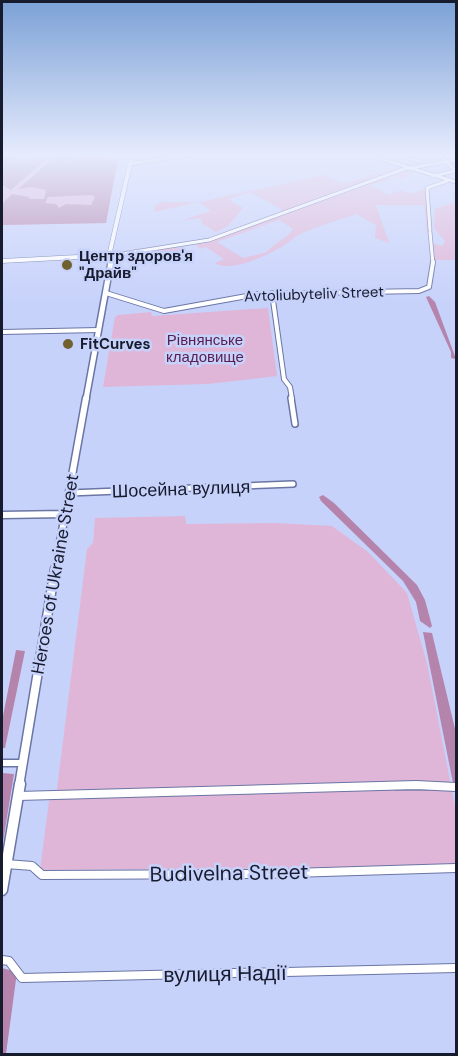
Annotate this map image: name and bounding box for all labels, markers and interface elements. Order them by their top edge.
place label: Центр здоров'я "Драйв" [79,246,193,283]
marker: Центр здоров'я "Драйв" [60,258,74,272]
street label: Avtoliubyteliv Street [244,282,384,306]
park label: Рівнянське кладовище [166,330,244,367]
place label: FitCurves [80,334,151,354]
marker: FitCurves [61,337,75,351]
street label: Heroes of Ukraine Street [26,472,84,676]
street label: Шосейна вулиця [111,475,251,503]
street label: Budivelna Street [149,858,309,888]
street label: вулиця Надії [163,959,287,989]

